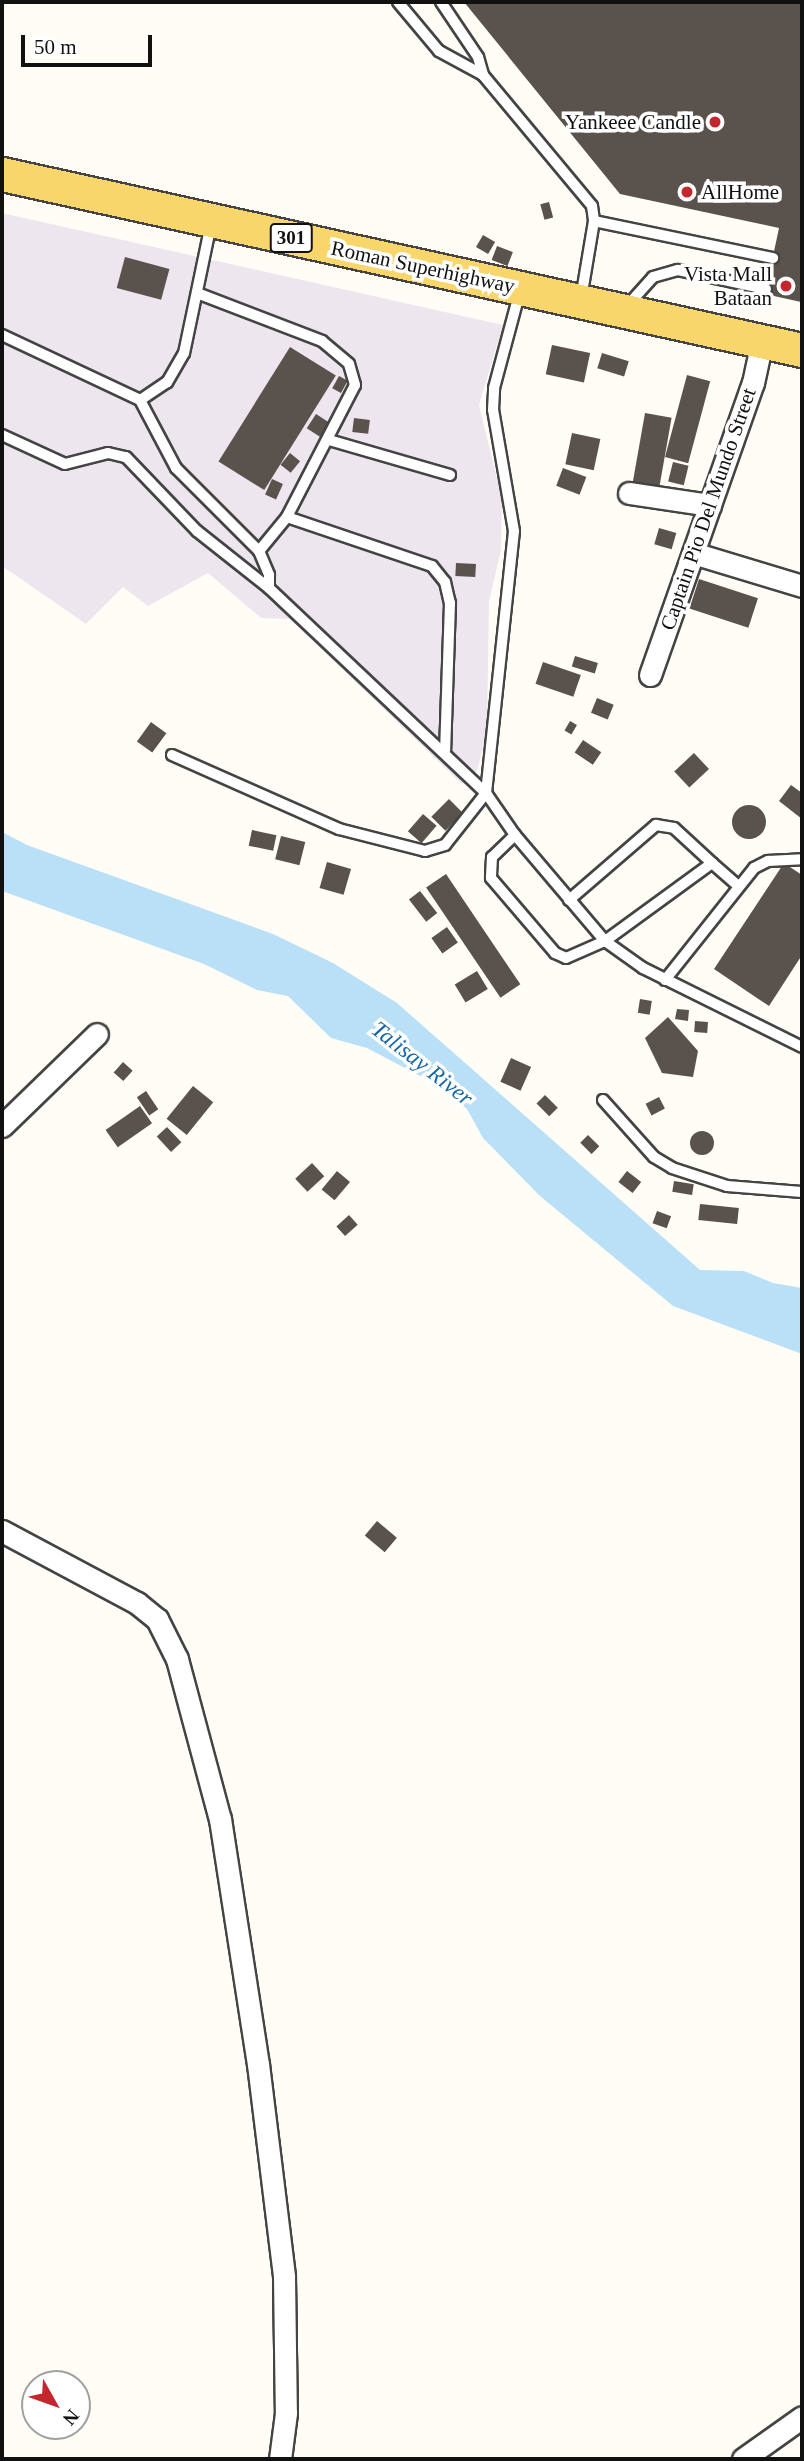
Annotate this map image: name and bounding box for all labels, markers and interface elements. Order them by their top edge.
scale bar [24,21,156,65]
text: 50 m [34,35,77,59]
place label: Yankeee Candle [565,109,701,135]
marker: Yankeee Candle [707,114,723,130]
place label: AllHome [701,179,779,205]
marker: AllHome [679,184,695,200]
road number: 301 [268,222,314,254]
street label: Roman Superhighway [329,235,517,299]
place label: Vista Mall Bataan [684,261,772,311]
marker: Vista Mall Bataan [778,278,794,294]
street label: Captain Pio Del Mundo Street [655,385,761,633]
water label: Talisay River [366,1016,478,1112]
north arrow [21,2370,91,2440]
text: N [58,2406,83,2430]

